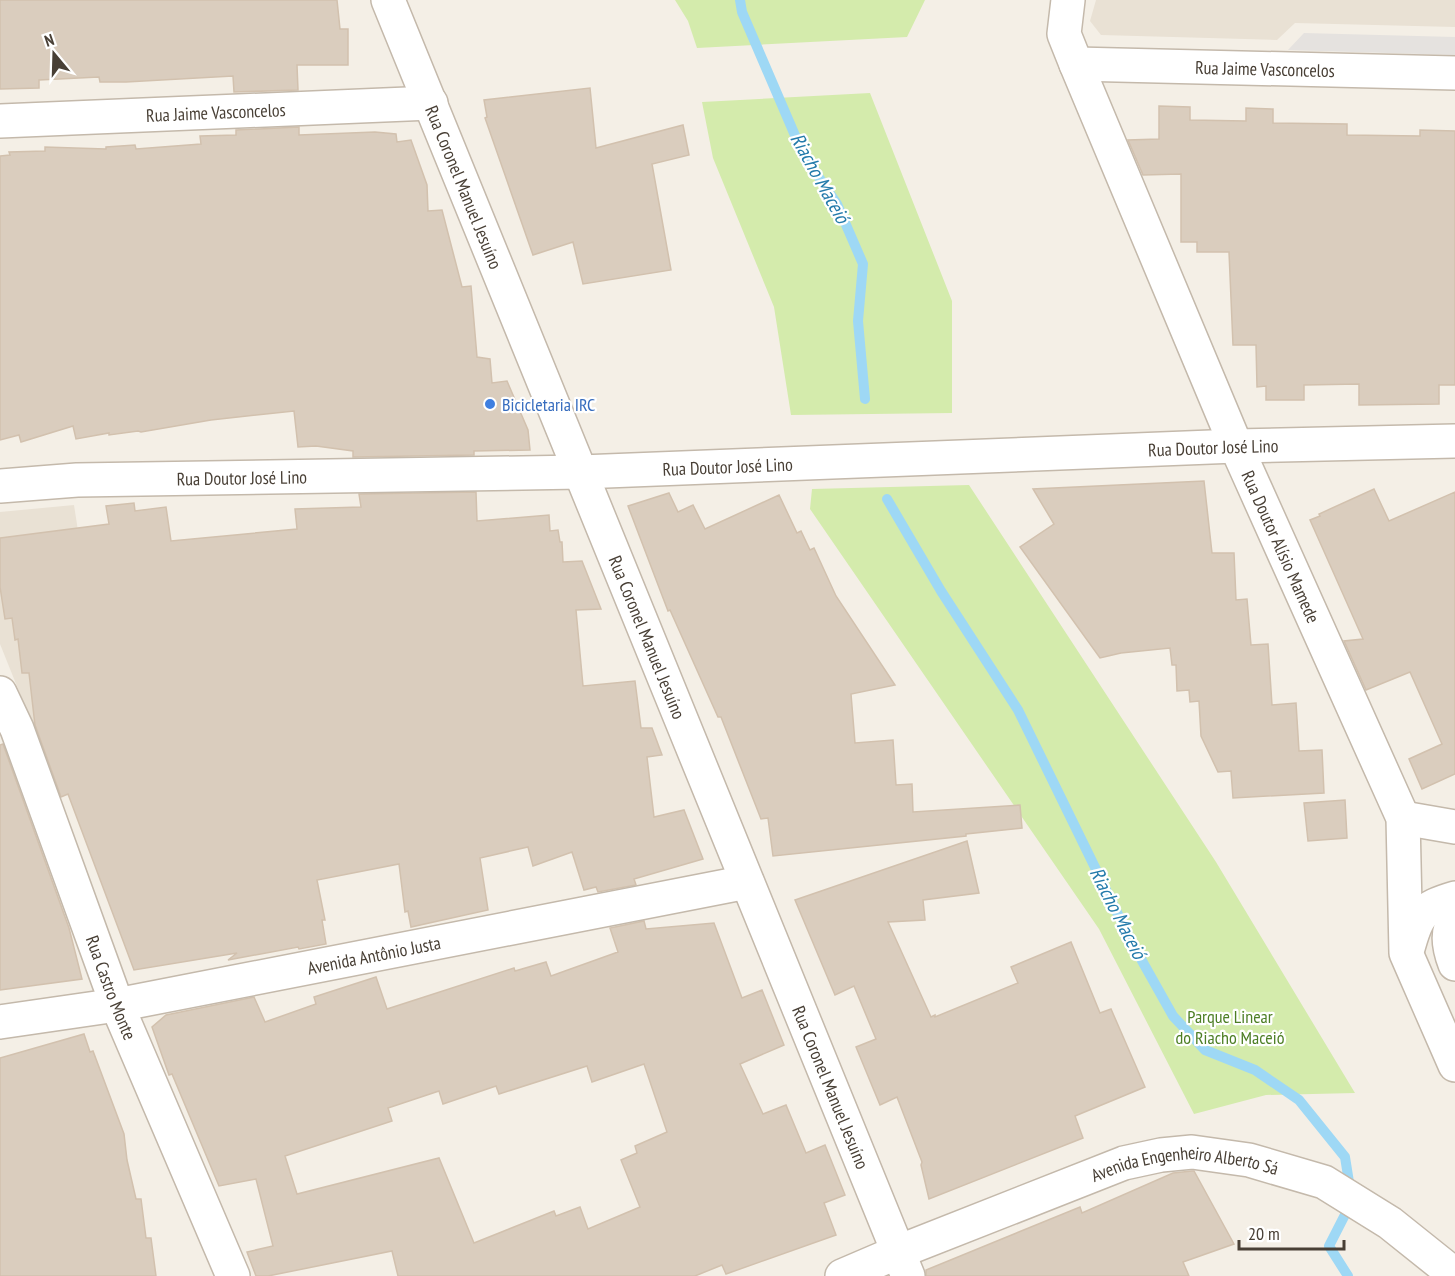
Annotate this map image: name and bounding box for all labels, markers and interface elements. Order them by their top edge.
north arrow [24,24,84,84]
text: N [42,29,56,51]
street label: Rua Jaime Vasconcelos [1195,55,1335,82]
street label: Rua Jaime Vasconcelos [145,98,286,126]
street label: Rua Coronel Manuel Jesuíno [421,102,508,272]
water label: Riacho Maceió [785,128,856,229]
place label: Bicicletaria IRC [502,393,595,416]
marker: Bicicletaria IRC [483,397,497,411]
street label: Rua Doutor José Lino [1148,434,1279,461]
street label: Rua Doutor José Lino [662,452,793,480]
street label: Rua Doutor José Lino [176,465,307,490]
street label: Rua Doutor Alísio Mamede [1237,467,1325,626]
street label: Rua Coronel Manuel Jesuíno [604,552,691,722]
water label: Riacho Maceió [1084,863,1153,964]
street label: Avenida Antônio Justa [305,931,443,979]
street label: Rua Castro Monte [81,932,142,1043]
street label: Rua Coronel Manuel Jesuíno [788,1002,875,1172]
park label: Parque Linear do Riacho Maceió [1176,1005,1285,1049]
street label: Avenida Engenheiro Alberto Sá [1087,1140,1281,1186]
scale bar [1239,1213,1344,1251]
text: 20 m [1248,1222,1280,1245]

